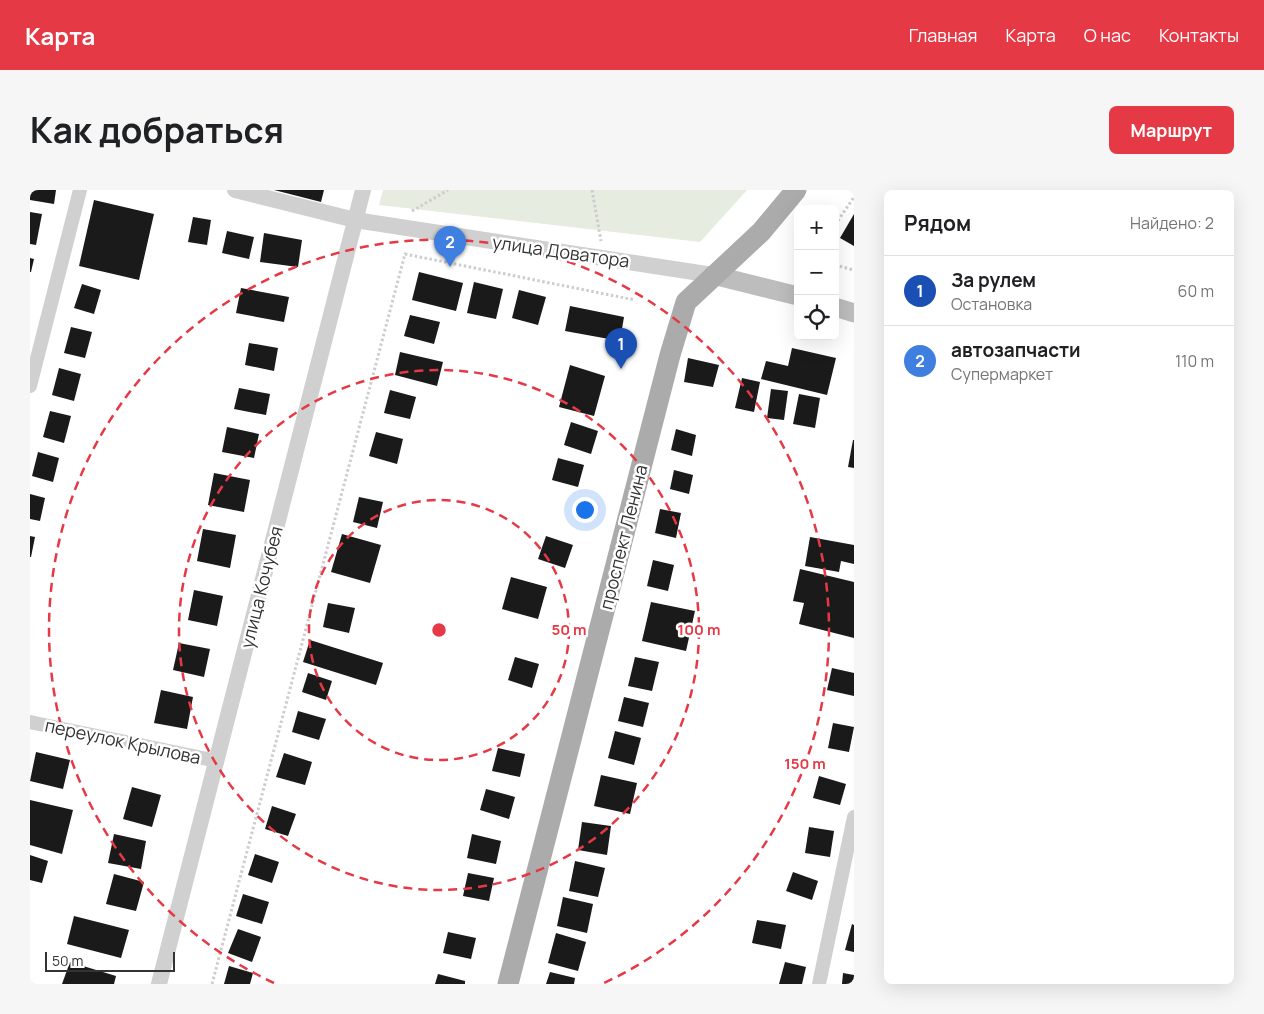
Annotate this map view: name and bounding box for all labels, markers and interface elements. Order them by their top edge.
text: Карта [25,19,95,52]
text: Главная [909,23,978,47]
text: Карта [1006,23,1056,47]
text: О нас [1084,23,1131,47]
text: Контакты [1159,23,1239,47]
text: Как добраться [30,106,284,154]
button: Маршрут [1109,106,1234,154]
map controls [794,205,839,340]
button: + [794,205,839,250]
text: Рядом [904,209,971,237]
text: Найдено: 2 [1130,212,1214,234]
pin: 2 [434,226,466,267]
street label: улица Доватора [491,229,631,273]
button: − [794,250,839,295]
text: За рулем [951,267,1036,293]
text: 1 [916,280,924,302]
text: 60 m [1178,280,1214,302]
text: Остановка [951,293,1032,315]
button: locate [794,295,839,340]
pin: 1 [605,328,637,369]
text: автозапчасти [951,337,1081,363]
text: 2 [915,350,925,372]
text: 110 m [1175,350,1214,372]
text: Супермаркет [951,363,1053,385]
street label: проспект Ленина [593,462,653,612]
your location [572,497,598,523]
street label: улица Кочубея [234,523,288,651]
text: 50 m [551,619,587,640]
text: 100 m [678,619,720,640]
centre of rings [430,621,448,639]
street label: переулок Крылова [43,713,203,769]
text: 150 m [784,753,826,774]
scale bar [45,949,175,972]
text: 50 m [52,951,83,970]

